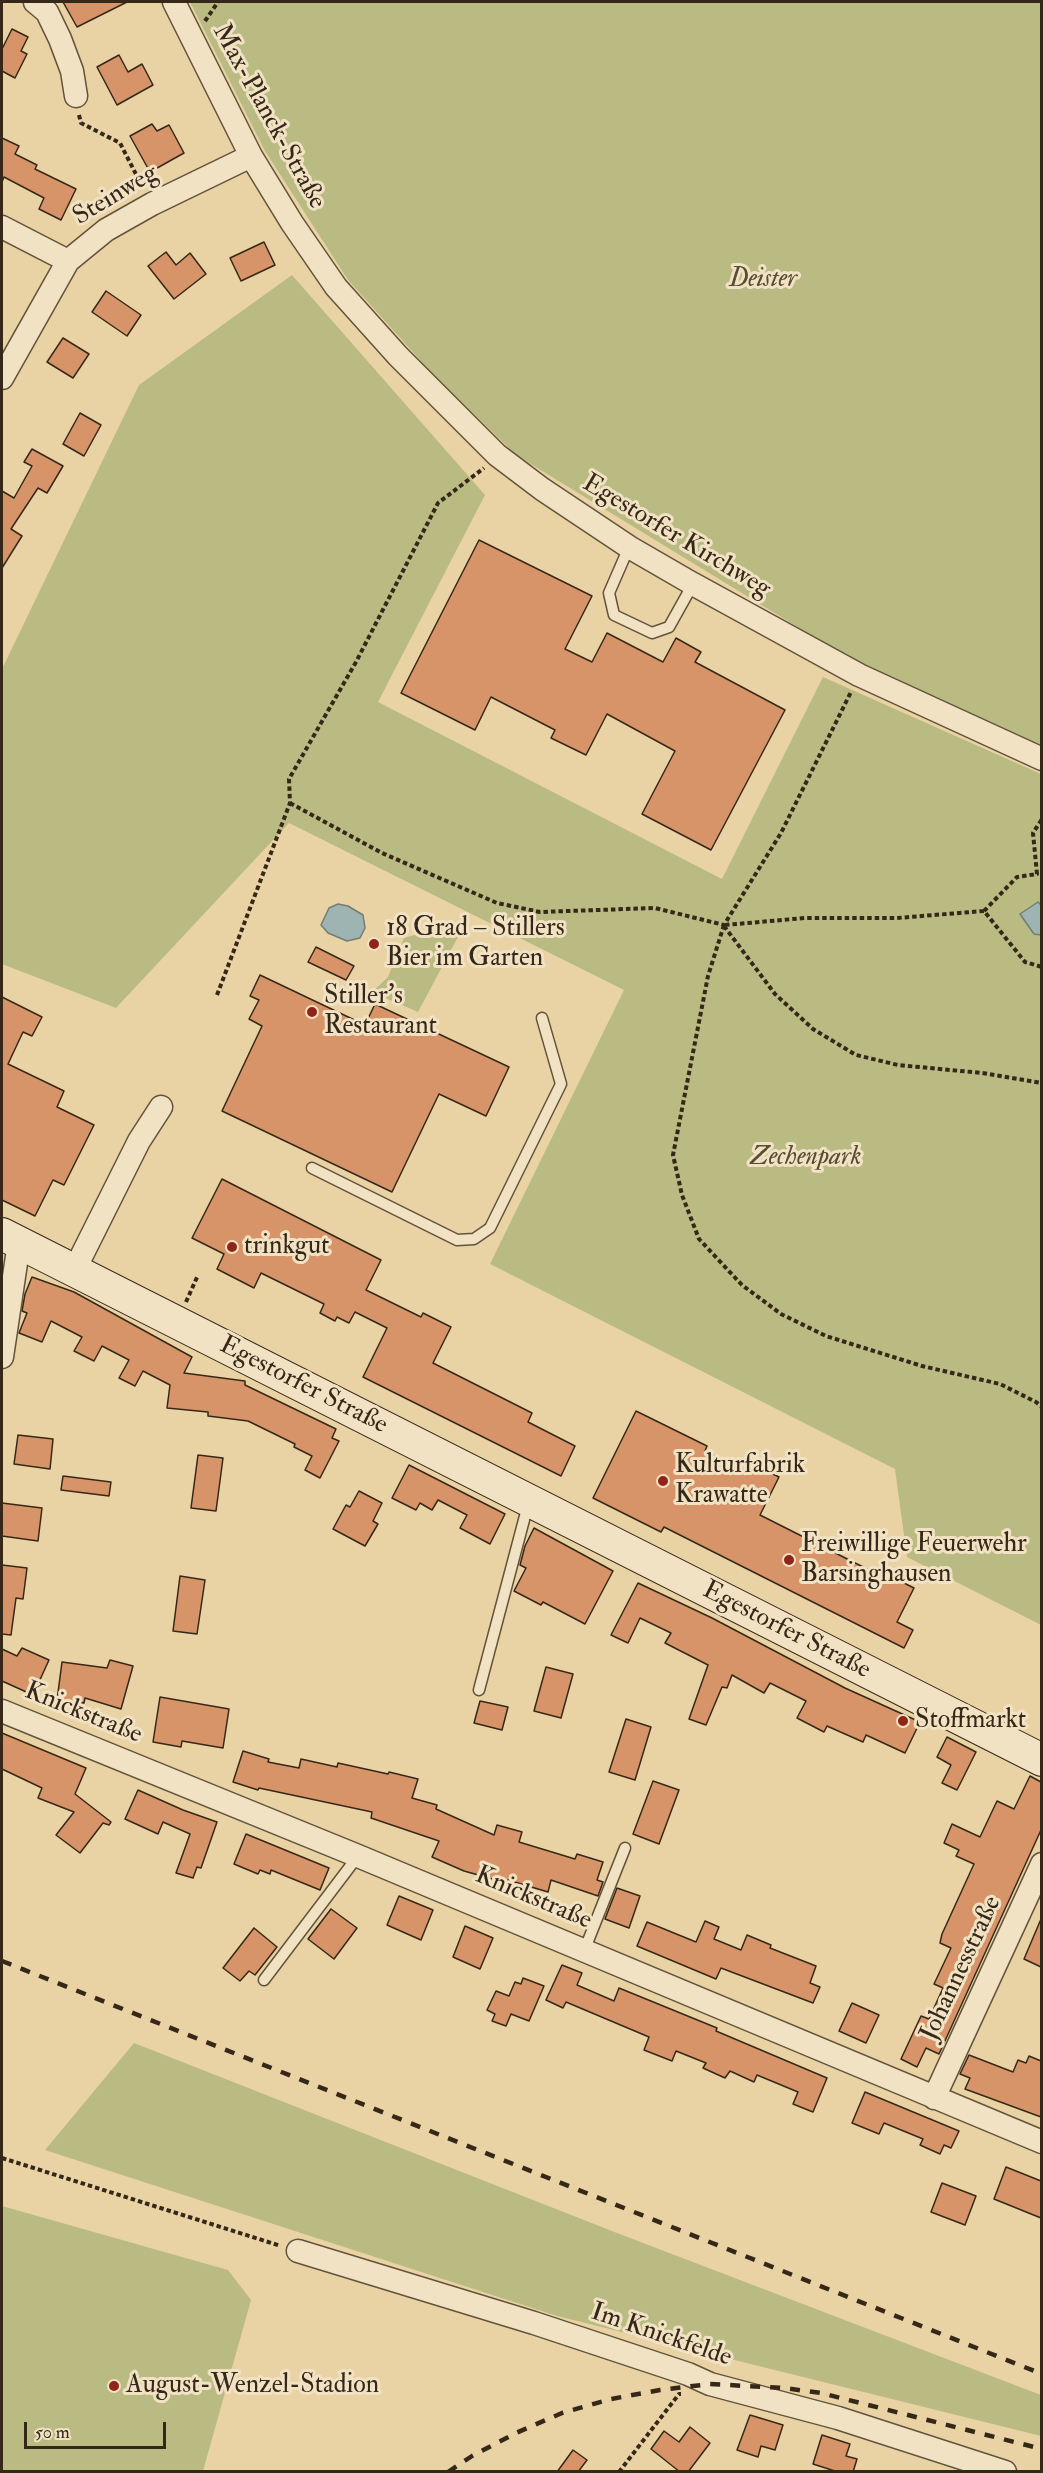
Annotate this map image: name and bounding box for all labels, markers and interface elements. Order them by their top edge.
street label: Max-Planck-Straße [204,19,332,215]
street label: Steinweg [68,159,164,233]
park label: Deister [729,264,797,296]
street label: Egestorfer Kirchweg [576,468,776,606]
place label: 18 Grad – Stillers Bier im Garten [386,913,565,975]
marker: 18 Grad – Stillers Bier im Garten [367,937,381,951]
place label: Stiller's Restaurant [324,981,437,1042]
marker: Stiller's Restaurant [305,1005,319,1019]
park label: Zechenpark [750,1142,862,1174]
place label: trinkgut [244,1231,330,1263]
marker: trinkgut [225,1240,239,1254]
street label: Egestorfer Straße [214,1330,392,1442]
place label: Kulturfabrik Krawatte [675,1450,805,1512]
marker: Kulturfabrik Krawatte [656,1474,670,1488]
place label: Freiwillige Feuerwehr Barsinghausen [801,1529,1027,1590]
marker: Freiwillige Feuerwehr Barsinghausen [782,1553,796,1567]
street label: Egestorfer Straße [697,1575,875,1687]
street label: Knickstraße [20,1676,146,1752]
place label: Stoffmarkt [915,1705,1026,1737]
marker: Stoffmarkt [896,1714,910,1728]
street label: Knickstraße [470,1860,596,1938]
street label: Johannesstraße [915,1892,1009,2046]
street label: Im Knickfelde [587,2297,735,2375]
place label: August-Wenzel-Stadion [126,2370,379,2402]
marker: August-Wenzel-Stadion [107,2379,121,2393]
scale bar [27,2410,170,2448]
text: 50 m [35,2421,70,2444]

